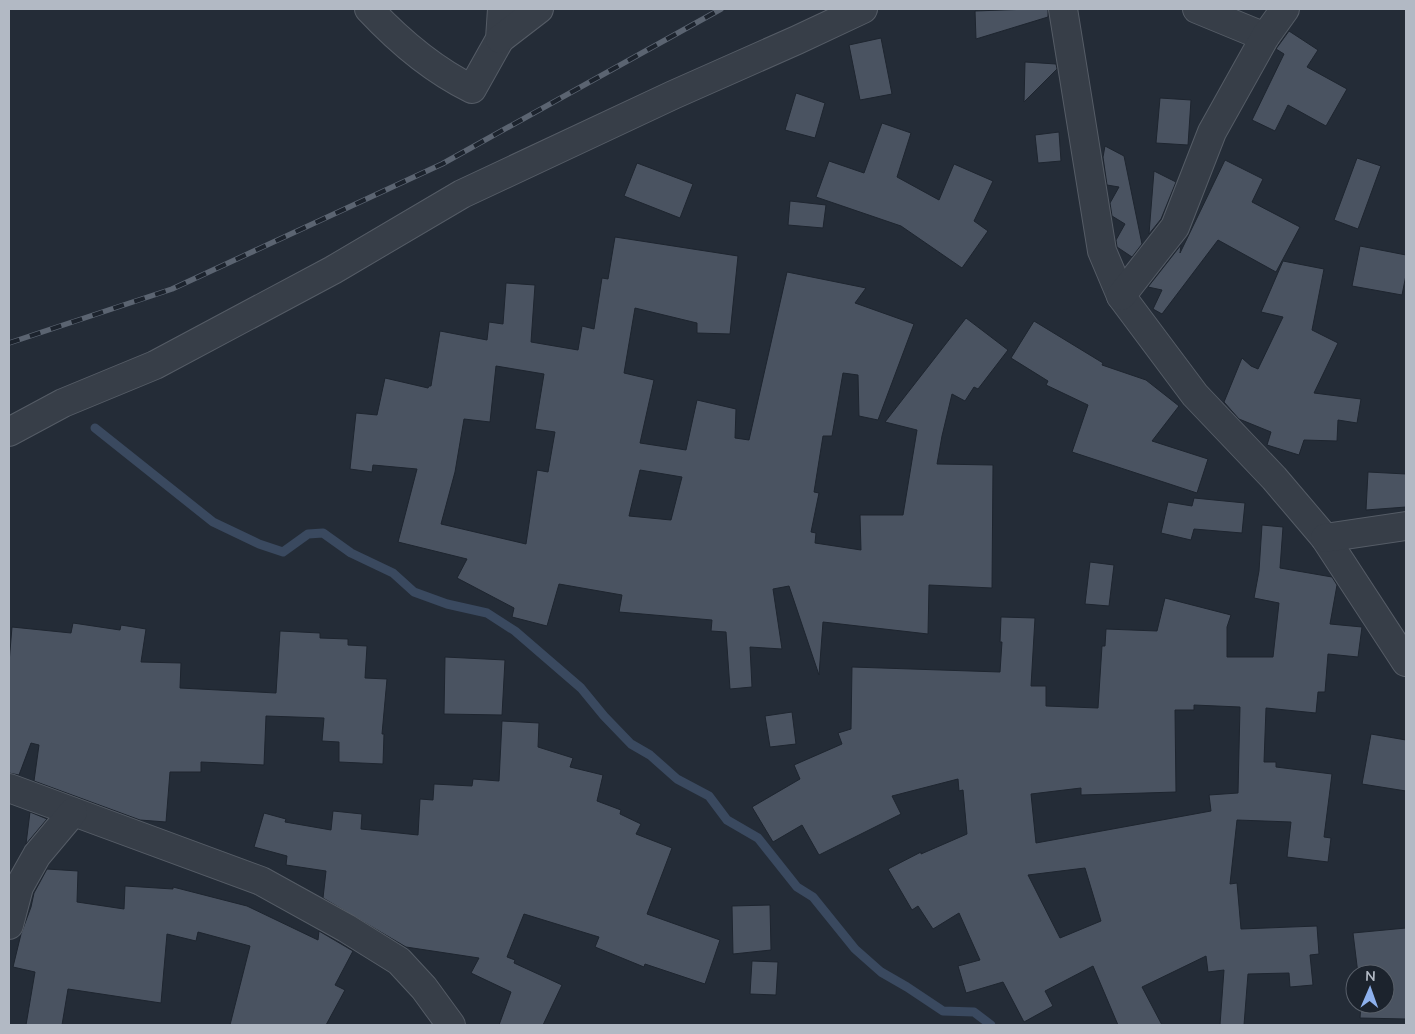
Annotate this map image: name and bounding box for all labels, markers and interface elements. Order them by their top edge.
north arrow [1345,964,1395,1014]
text: N [1365,967,1376,985]

